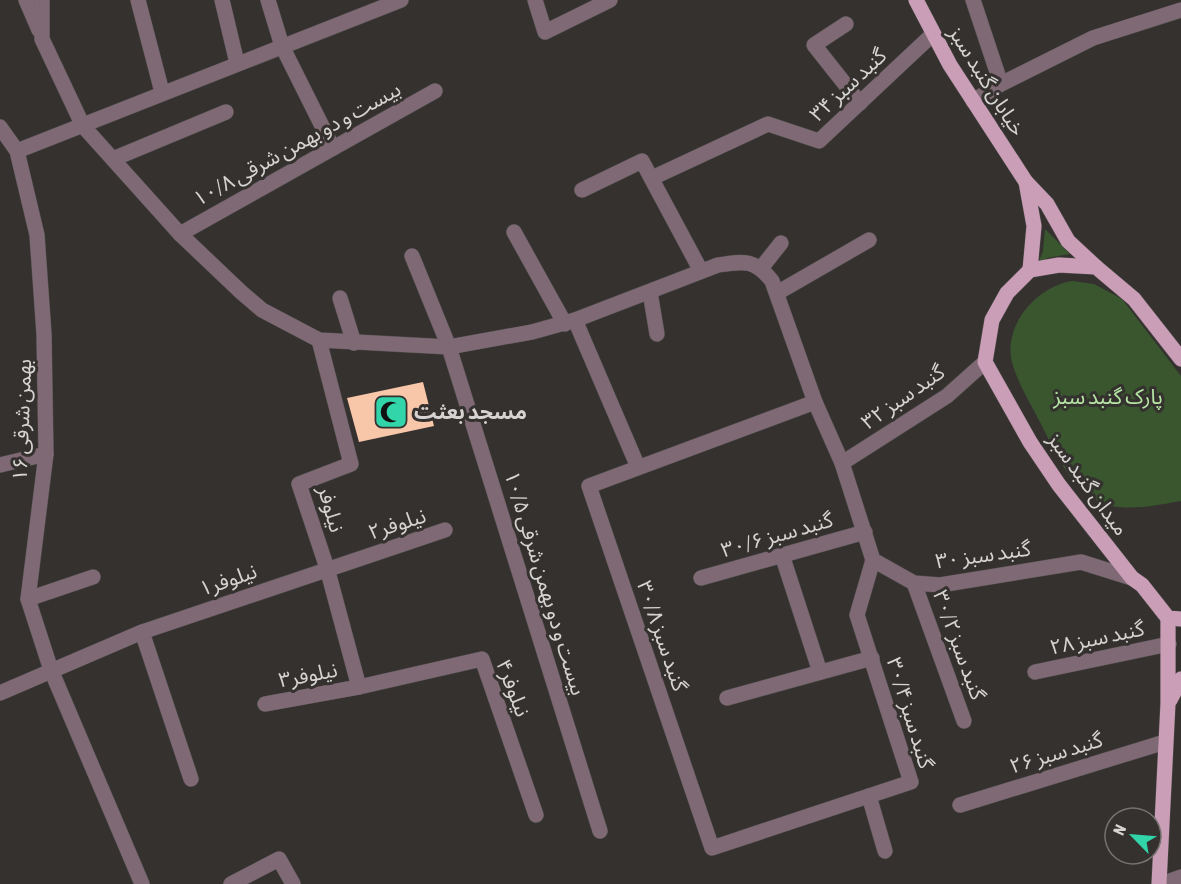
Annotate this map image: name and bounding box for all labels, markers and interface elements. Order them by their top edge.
street label: خیابان گنبد سبز [943,20,1031,140]
street label: گنبد سبز ۳۴ [804,43,892,127]
street label: بیست و دو بهمن شرقی ۱۰/۸ [189,76,405,211]
street label: بهمن شرقی ۱۶ [7,358,36,482]
street label: گنبد سبز ۳۲ [856,359,949,434]
park label: پارک گنبد سبز [1052,384,1163,410]
mosque icon: مسجد بعثت [373,394,409,430]
place label: مسجد بعثت [414,399,527,424]
street label: میدان گنبد سبز [1042,426,1134,540]
street label: بیست و دو بهمن شرقی ۱۰/۵ [499,468,592,698]
street label: نیلوفر [313,482,350,535]
street label: نیلوفر۲ [365,502,429,545]
street label: گنبد سبز ۳۰/۶ [718,507,836,562]
street label: گنبد سبز ۳۰ [934,535,1033,574]
street label: نیلوفر۱ [196,558,260,601]
street label: گنبد سبز ۳۰/۸ [632,577,693,695]
street label: گنبد سبز ۳۰/۲ [928,586,991,704]
street label: گنبد سبز ۲۸ [1047,615,1147,660]
street label: گنبد سبز ۳۰/۴ [882,654,939,772]
street label: نیلوفر۴ [491,656,536,720]
street label: نیلوفر۳ [276,657,339,692]
street label: گنبد سبز ۲۶ [1006,726,1106,779]
north arrow [1103,806,1163,866]
text: N [1109,822,1130,838]

